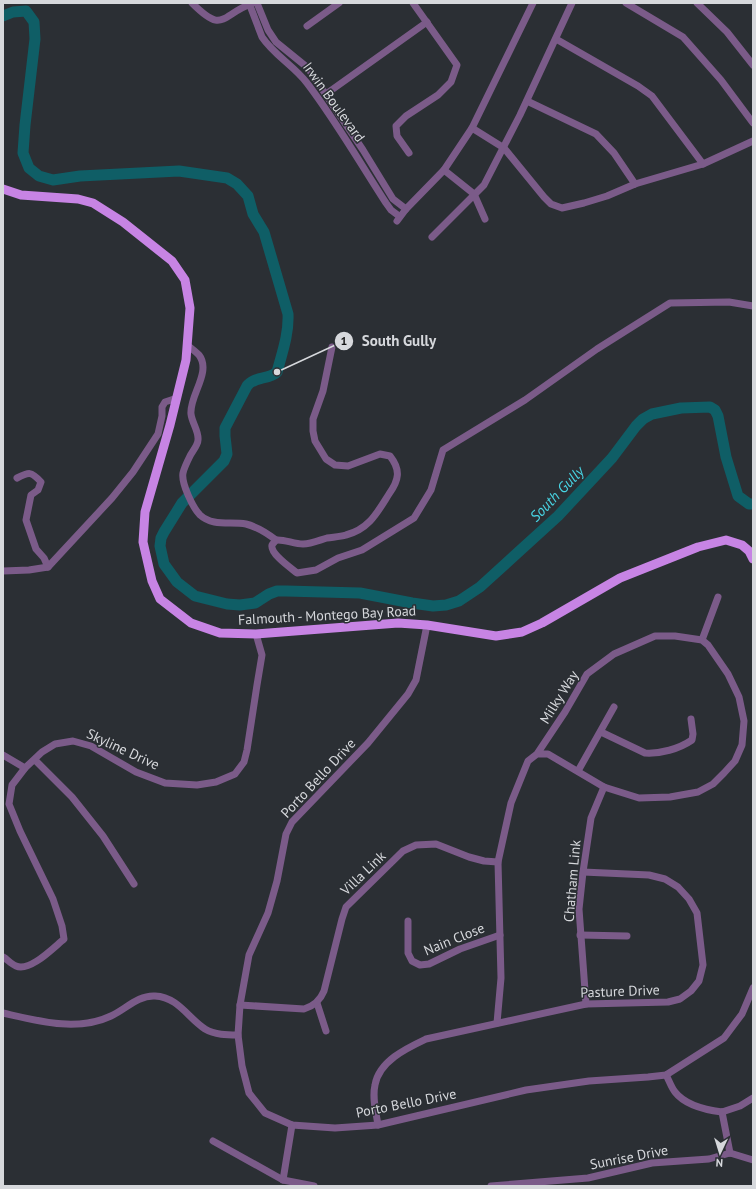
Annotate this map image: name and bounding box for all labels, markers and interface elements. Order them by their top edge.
street label: Irwin Boulevard [299,59,369,145]
callout: South Gully [334,327,445,354]
text: South Gully [362,331,437,350]
text: 1 [341,333,347,348]
water label: South Gully [525,461,589,526]
street label: Falmouth - Montego Bay Road [237,601,417,629]
street label: Milky Way [536,667,583,727]
street label: Skyline Drive [84,724,162,774]
street label: Porto Bello Drive [277,735,359,821]
street label: Chatham Link [559,839,585,923]
street label: Villa Link [336,847,390,900]
street label: Nain Close [421,919,487,959]
street label: Pasture Drive [580,981,660,1001]
street label: Porto Bello Drive [354,1084,458,1122]
north arrow [700,1133,740,1173]
street label: Sunrise Drive [588,1141,670,1173]
text: N [715,1156,723,1170]

